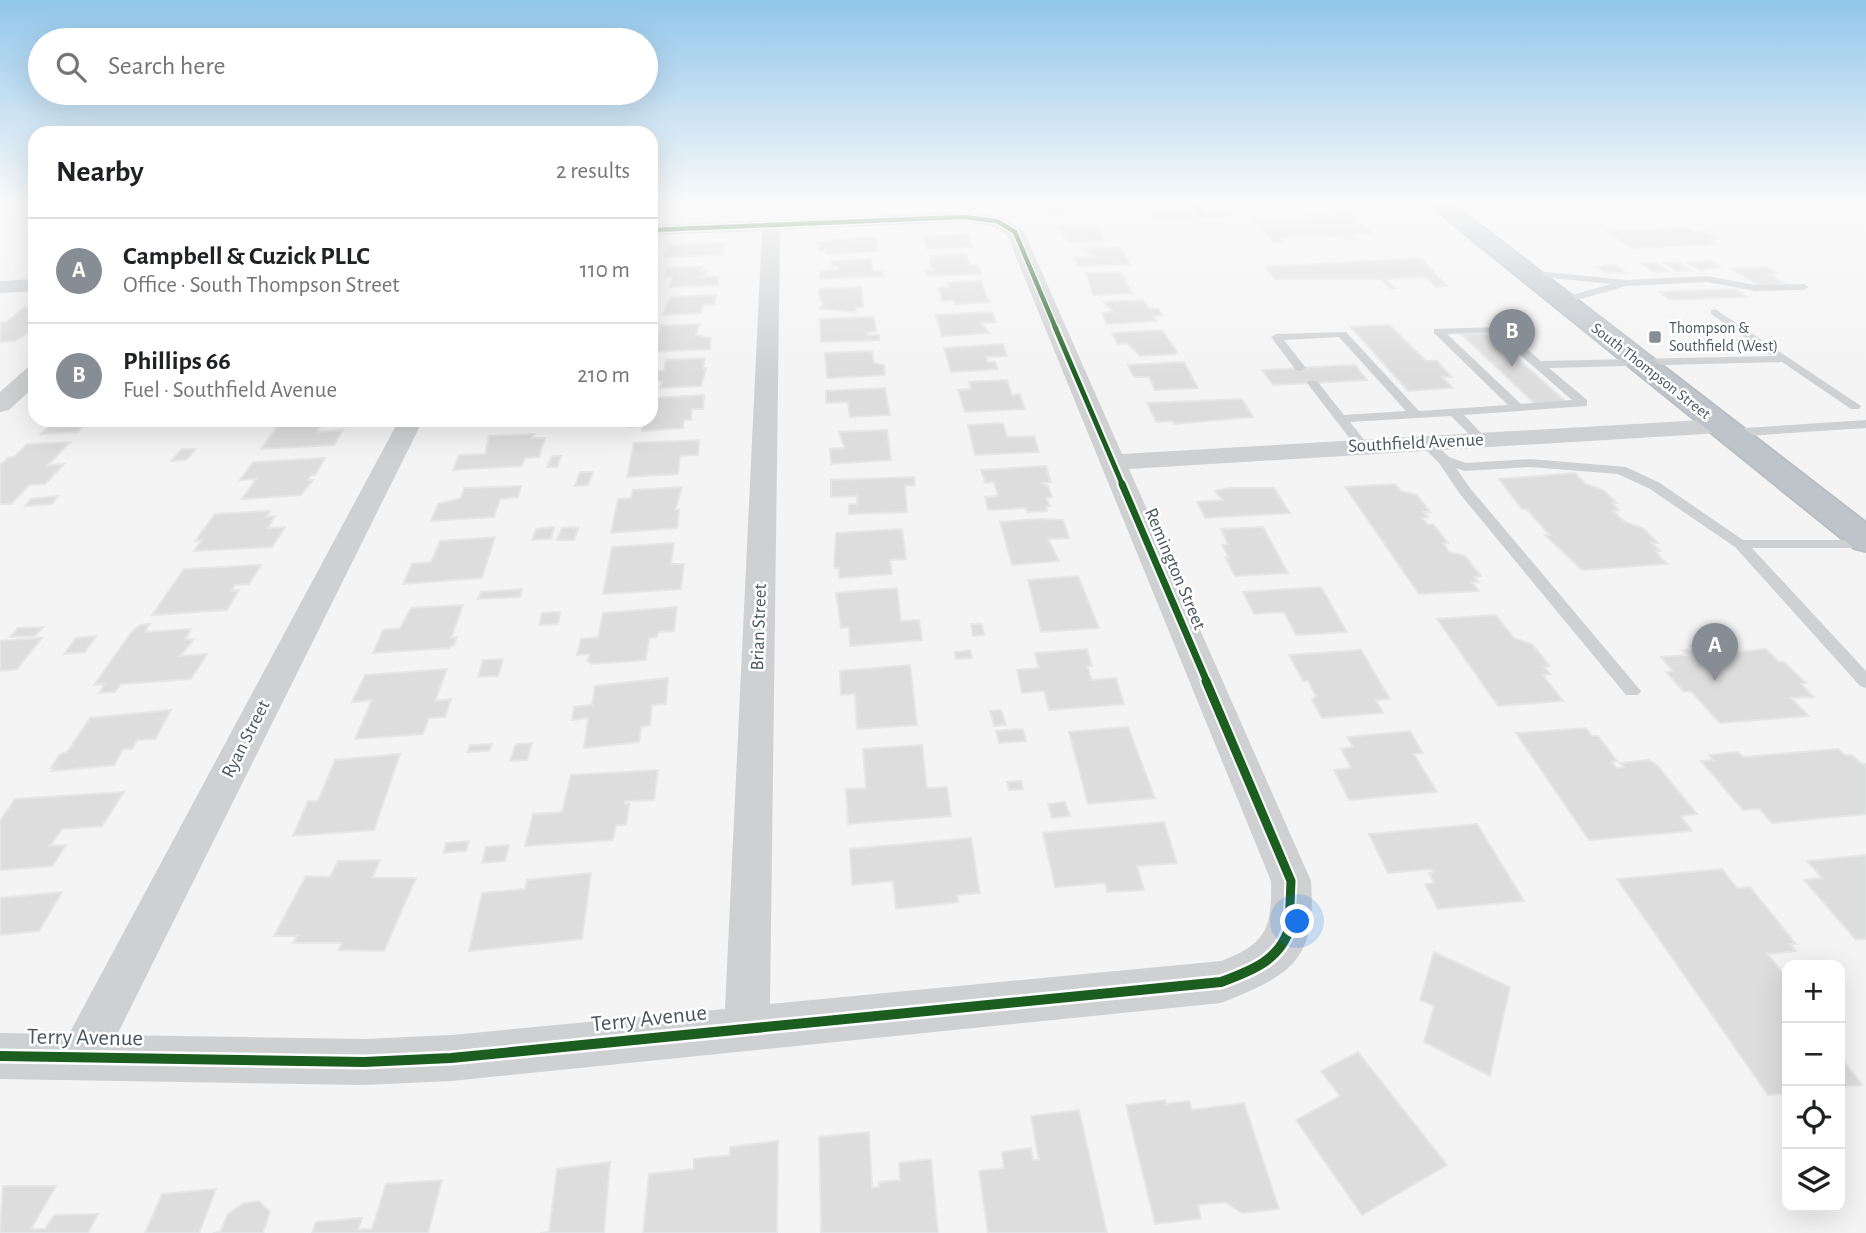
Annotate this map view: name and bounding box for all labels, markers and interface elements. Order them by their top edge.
search box [28,28,658,105]
icon: search [52,48,90,86]
text: Search here [108,53,226,79]
text: Nearby [56,157,144,187]
text: 2 results [556,160,630,183]
text: Campbell & Cuzick PLLC [123,243,370,269]
text: A [72,259,86,282]
text: 110 m [580,259,630,282]
text: Office · South Thompson Street [123,274,400,297]
pin: B [1489,309,1535,367]
street label: South Thompson Street [1588,320,1714,422]
place label: Thompson & Southfield (West) [1669,320,1778,354]
marker: Thompson & Southfield (West) [1647,329,1663,345]
text: Phillips 66 [123,348,231,374]
text: B [72,364,86,387]
text: 210 m [577,364,630,387]
text: Fuel · Southfield Avenue [123,379,337,402]
street label: Southfield Avenue [1348,430,1484,456]
street label: Remington Street [1141,505,1209,633]
street label: Brian Street [748,583,770,671]
pin: A [1692,623,1738,681]
street label: Ryan Street [218,697,274,781]
your location [1280,904,1314,938]
map controls [1782,960,1845,1212]
button: + [1782,960,1845,1023]
street label: Terry Avenue [590,1001,708,1037]
button: − [1782,1023,1845,1086]
street label: Terry Avenue [27,1025,143,1051]
button: locate [1782,1086,1845,1149]
button: layers [1782,1149,1845,1212]

